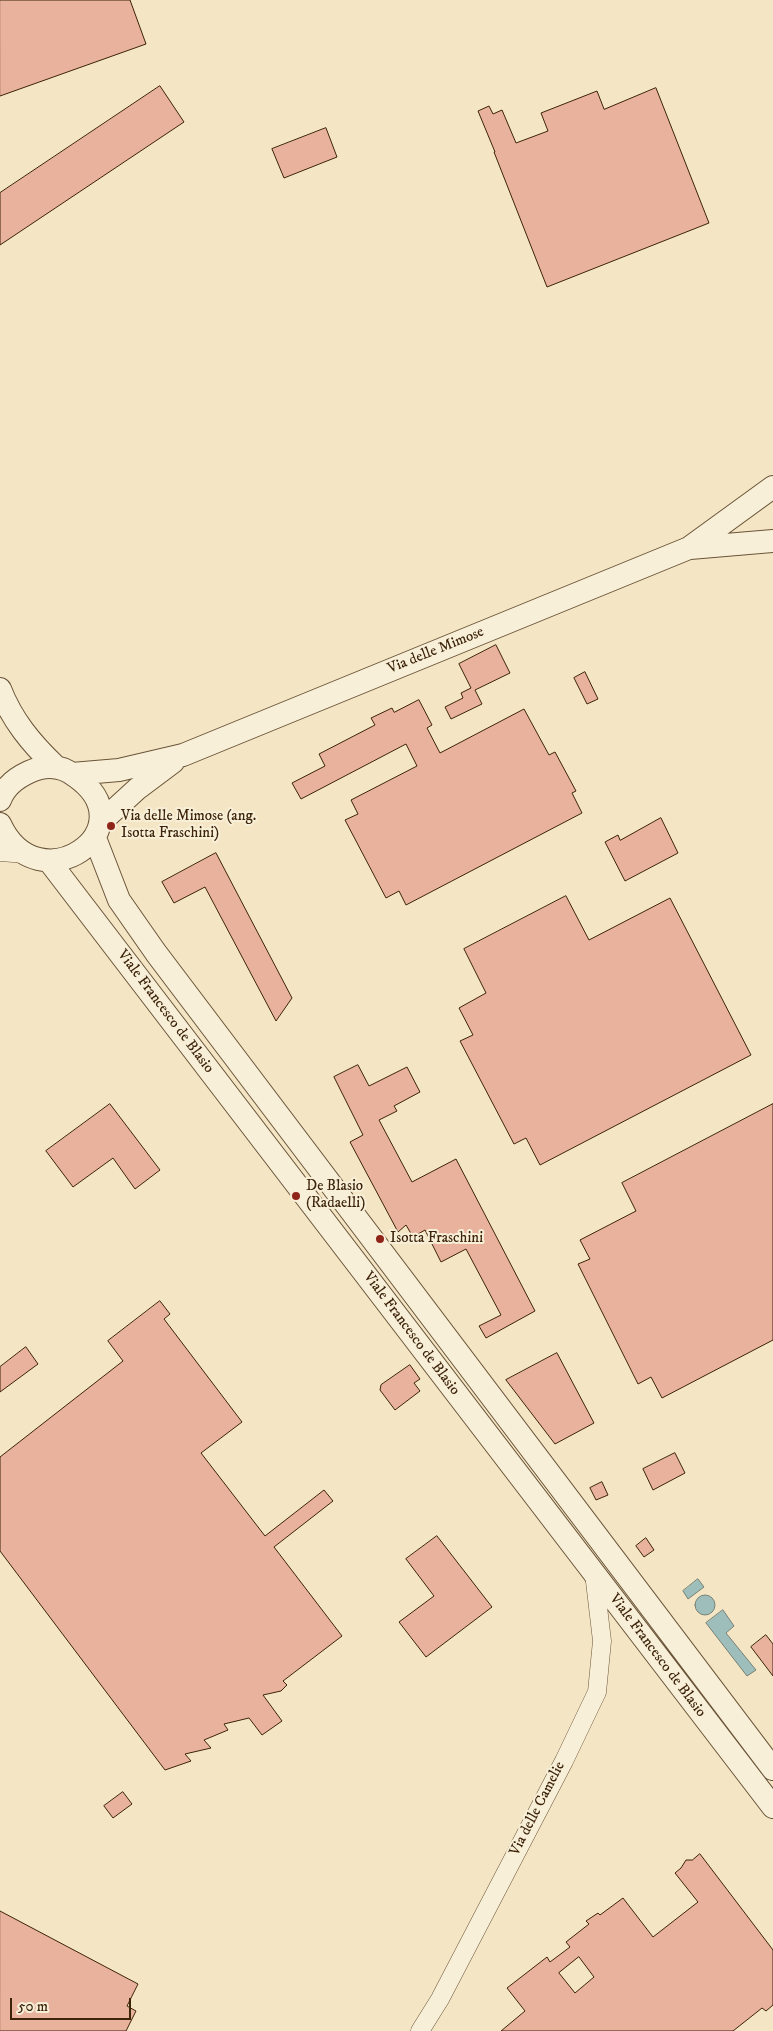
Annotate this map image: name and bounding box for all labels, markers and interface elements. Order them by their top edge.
street label: Via delle Mimose [385,624,487,678]
place label: Via delle Mimose (ang. Isotta Fraschini) [121,808,256,843]
marker: Via delle Mimose (ang. Isotta Fraschini) [105,820,117,832]
street label: Viale Francesco de Blasio [113,947,217,1077]
place label: De Blasio (Radaelli) [306,1178,365,1213]
marker: De Blasio (Radaelli) [290,1190,302,1202]
place label: Isotta Fraschini [390,1230,483,1248]
marker: Isotta Fraschini [374,1233,386,1245]
street label: Viale Francesco de Blasio [359,1269,463,1399]
street label: Viale Francesco de Blasio [605,1591,709,1721]
street label: Via delle Camelie [507,1759,569,1859]
scale bar [12,1988,134,2020]
text: 50 m [18,1997,48,2016]

